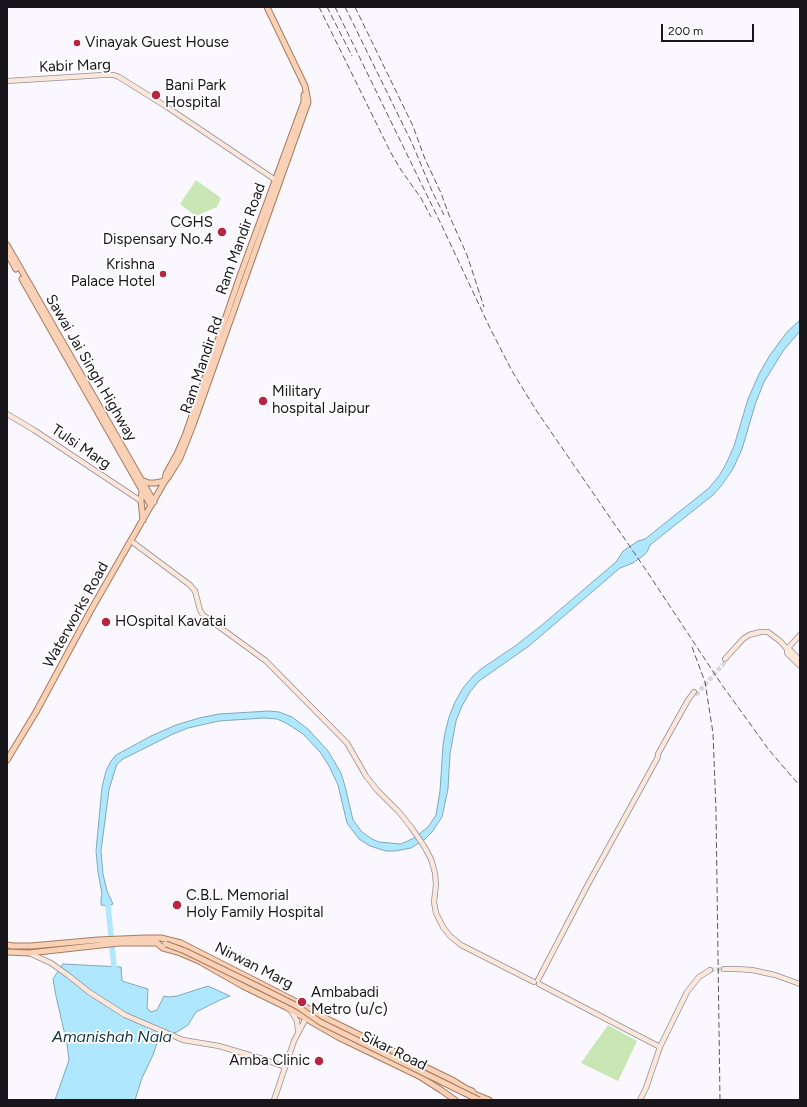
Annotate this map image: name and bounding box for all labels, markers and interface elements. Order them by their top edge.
scale bar [663,16,756,42]
text: 200 m [668,24,703,38]
place label: Vinayak Guest House [85,34,229,52]
marker: Vinayak Guest House [72,38,82,48]
street label: Kabir Marg [39,56,111,76]
place label: Bani Park Hospital [165,77,226,112]
marker: Bani Park Hospital [150,89,162,101]
street label: Ram Mandir Road [212,181,270,297]
place label: CGHS Dispensary No.4 [103,214,213,249]
marker: CGHS Dispensary No.4 [216,226,228,238]
place label: Krishna Palace Hotel [71,256,155,291]
marker: Krishna Palace Hotel [158,269,168,279]
street label: Sawai Jai Singh Highway [42,291,140,445]
street label: Ram Mandir Rd [177,314,227,416]
place label: Military hospital Jaipur [272,383,370,418]
marker: Military hospital Jaipur [257,395,269,407]
street label: Tulsi Marg [48,421,114,473]
street label: Waterworks Road [39,559,113,671]
place label: HOspital Kavatai [115,613,226,631]
marker: HOspital Kavatai [100,616,112,628]
place label: C.B.L. Memorial Holy Family Hospital [186,887,324,922]
marker: C.B.L. Memorial Holy Family Hospital [171,899,183,911]
street label: Nirwan Marg [212,939,296,993]
place label: Ambabadi Metro (u/c) [311,984,388,1019]
marker: Ambabadi Metro (u/c) [296,996,308,1008]
water label: Amanishah Nala [52,1027,172,1047]
street label: Sikar Road [358,1027,430,1075]
place label: Amba Clinic [229,1052,310,1070]
marker: Amba Clinic [313,1055,325,1067]

